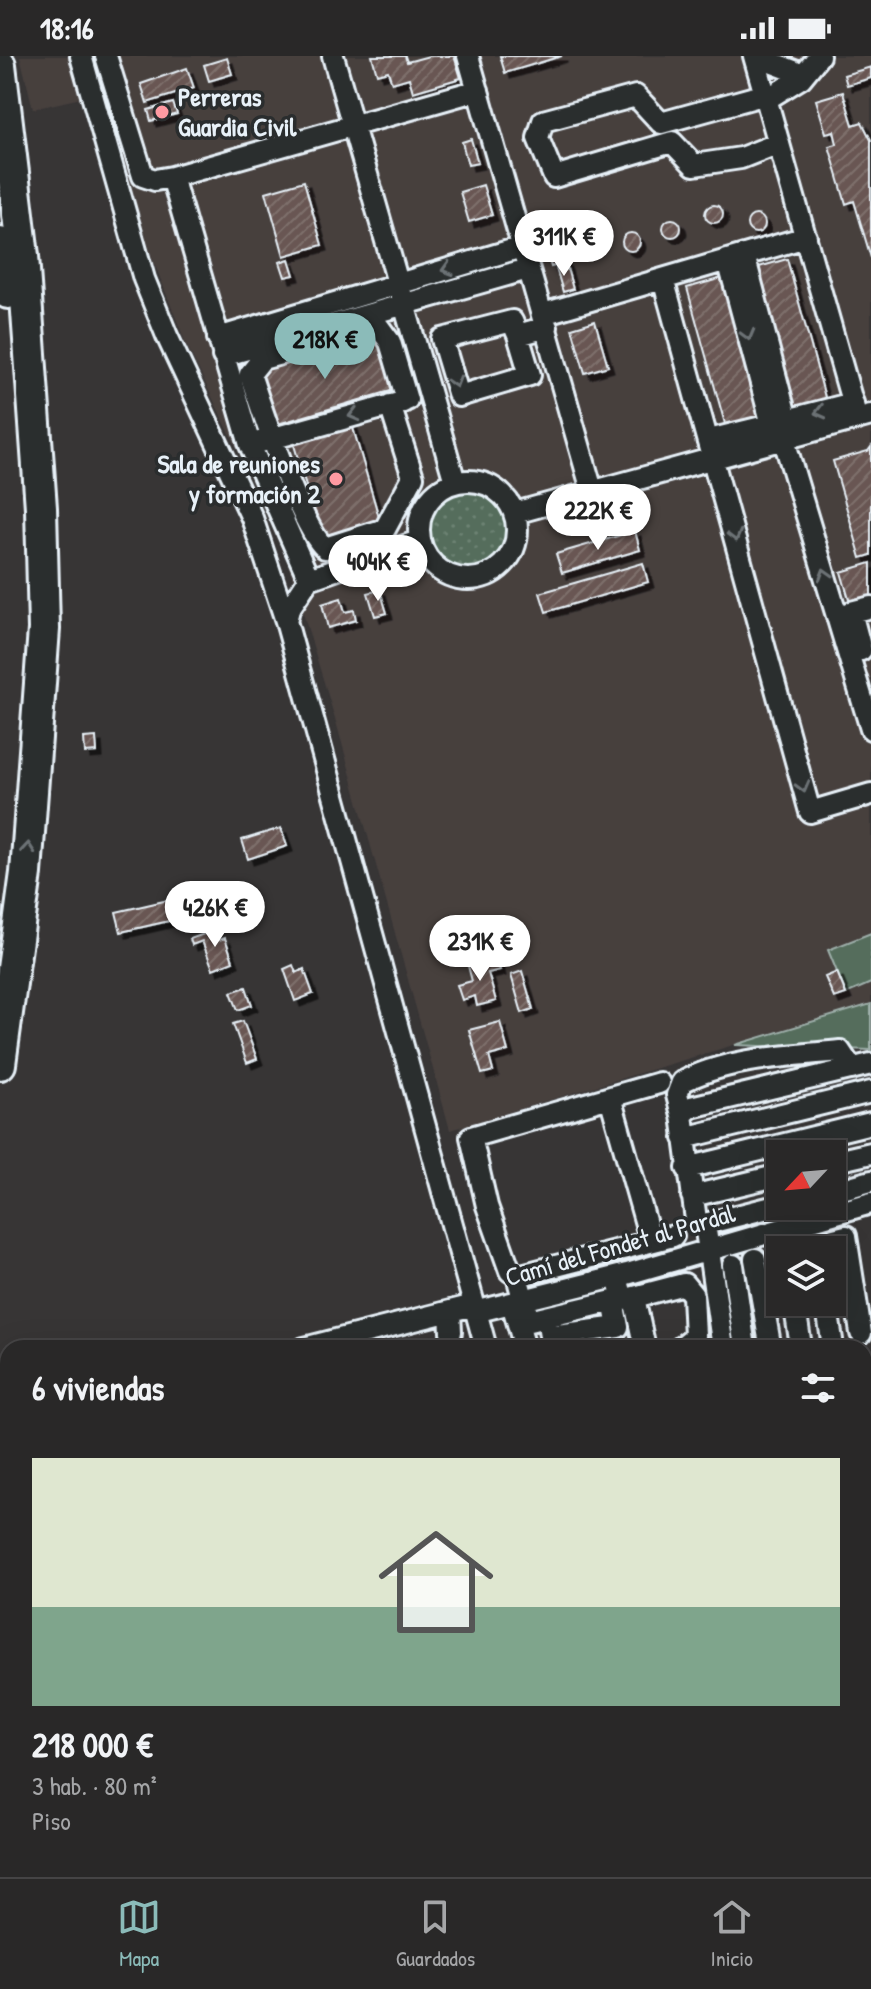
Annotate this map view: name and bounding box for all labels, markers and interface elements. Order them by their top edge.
text: 18:16 [40,8,94,48]
place label: Perreras Guardia Civil [178,79,298,144]
marker: Perreras Guardia Civil [153,103,171,121]
pin: 311K € [499,210,629,278]
text: 311K € [533,218,595,253]
one-way arrow [440,260,454,276]
pin: 218K € [260,313,390,381]
text: 218K € [293,321,357,356]
one-way arrow [739,328,755,342]
one-way arrow [446,375,462,389]
one-way arrow [813,402,827,419]
one-way arrow [348,406,362,423]
place label: Sala de reuniones y formación 2 [157,446,321,512]
marker: Sala de reuniones y formación 2 [327,470,345,488]
pin: 222K € [533,484,663,552]
text: 222K € [564,492,632,527]
one-way arrow [726,529,743,543]
pin: 404K € [313,535,443,603]
text: 404K € [346,543,410,578]
one-way arrow [818,568,834,582]
one-way arrow [794,780,810,794]
one-way arrow [19,841,36,854]
pin: 426K € [150,881,280,949]
text: 426K € [183,889,247,924]
pin: 231K € [415,915,545,983]
text: 231K € [447,923,513,958]
north arrow [766,1140,846,1220]
map controls [766,1140,846,1316]
street label: Camí del Fondet al Pardal [501,1195,739,1294]
button: layers [766,1236,846,1316]
text: 6 viviendas [32,1365,164,1411]
icon: filters [796,1366,840,1410]
icon: home [364,1510,508,1654]
text: 218 000 € [32,1722,153,1768]
text: 3 hab. · 80 m² [32,1768,157,1803]
text: Piso [32,1803,71,1838]
tab: Mapa [117,1895,161,1973]
tab: Guardados [396,1895,475,1973]
tab: Inicio [710,1895,754,1973]

